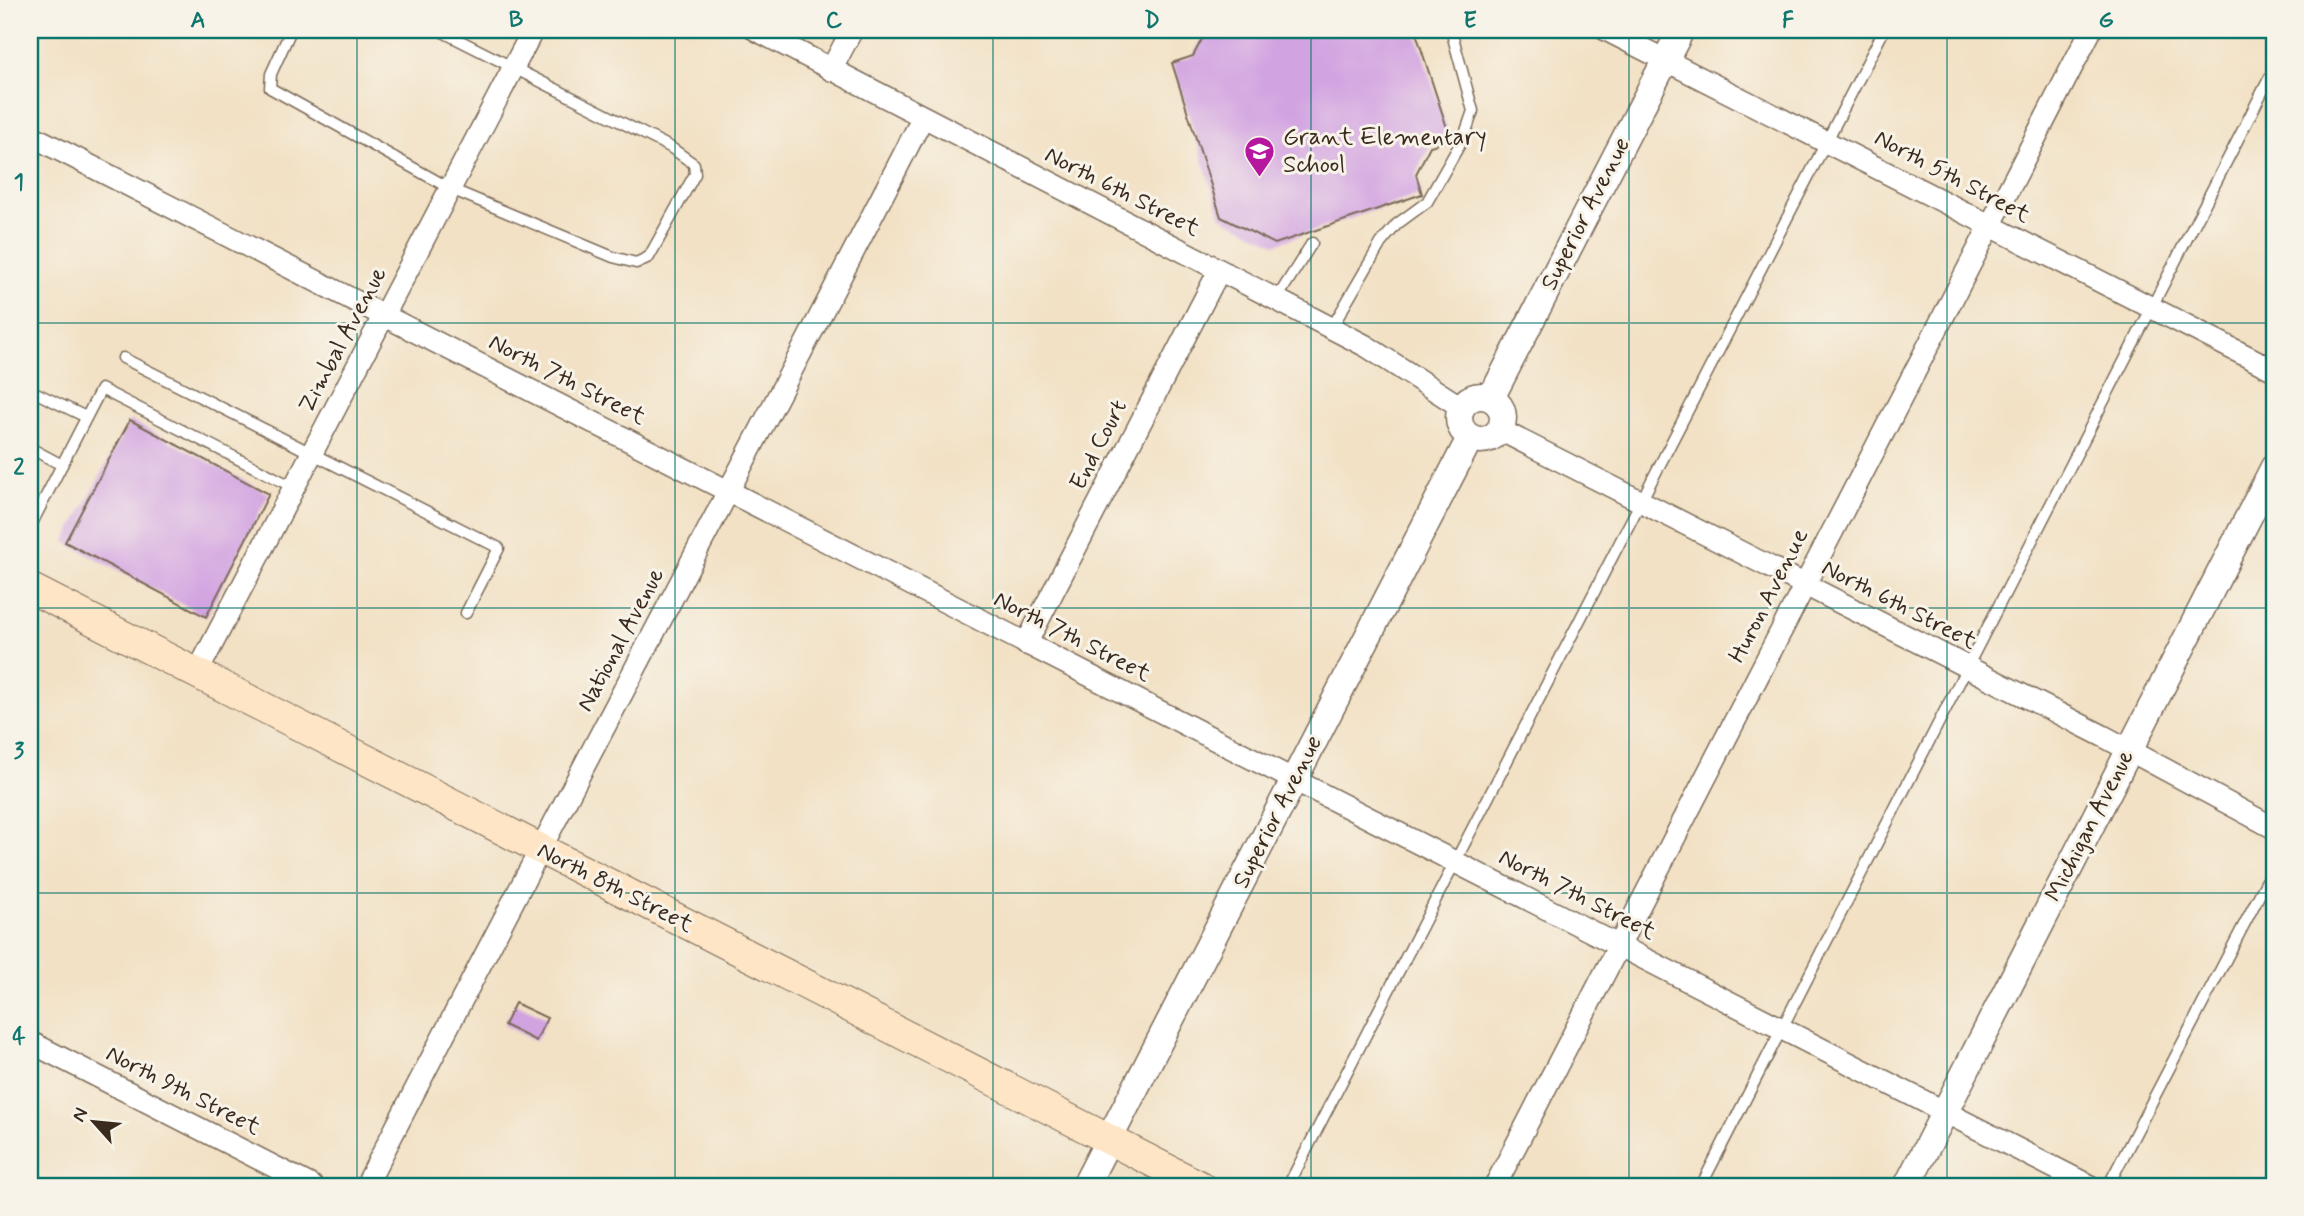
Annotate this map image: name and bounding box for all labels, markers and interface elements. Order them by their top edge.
text: A [190,6,206,36]
text: B [509,6,524,36]
text: C [826,6,843,36]
text: D [1144,6,1160,36]
text: E [1463,6,1477,36]
text: F [1782,6,1794,36]
text: G [2098,6,2114,36]
place label: Grant Elementary School [1283,122,1487,181]
street label: North 5th Street [1869,123,2035,231]
street label: Superior Avenue [1534,132,1638,296]
school or university icon: Grant Elementary School [1243,134,1277,178]
street label: North 6th Street [1039,140,1205,244]
text: 1 [14,168,24,198]
street label: Zimbal Avenue [292,262,394,418]
street label: North 7th Street [483,327,651,433]
street label: End Court [1063,394,1135,496]
text: 2 [13,453,25,483]
street label: Huron Avenue [1722,523,1816,668]
street label: North 6th Street [1816,553,1982,657]
street label: National Avenue [570,563,672,717]
street label: North 7th Street [988,584,1156,690]
street label: Superior Avenue [1226,730,1330,894]
text: 3 [14,737,25,767]
street label: Michigan Avenue [2038,745,2142,907]
street label: North 8th Street [532,835,698,941]
street label: North 7th Street [1493,842,1661,948]
text: 4 [12,1022,26,1052]
street label: North 9th Street [101,1039,265,1143]
north arrow [60,1086,130,1156]
text: N [66,1104,94,1126]

